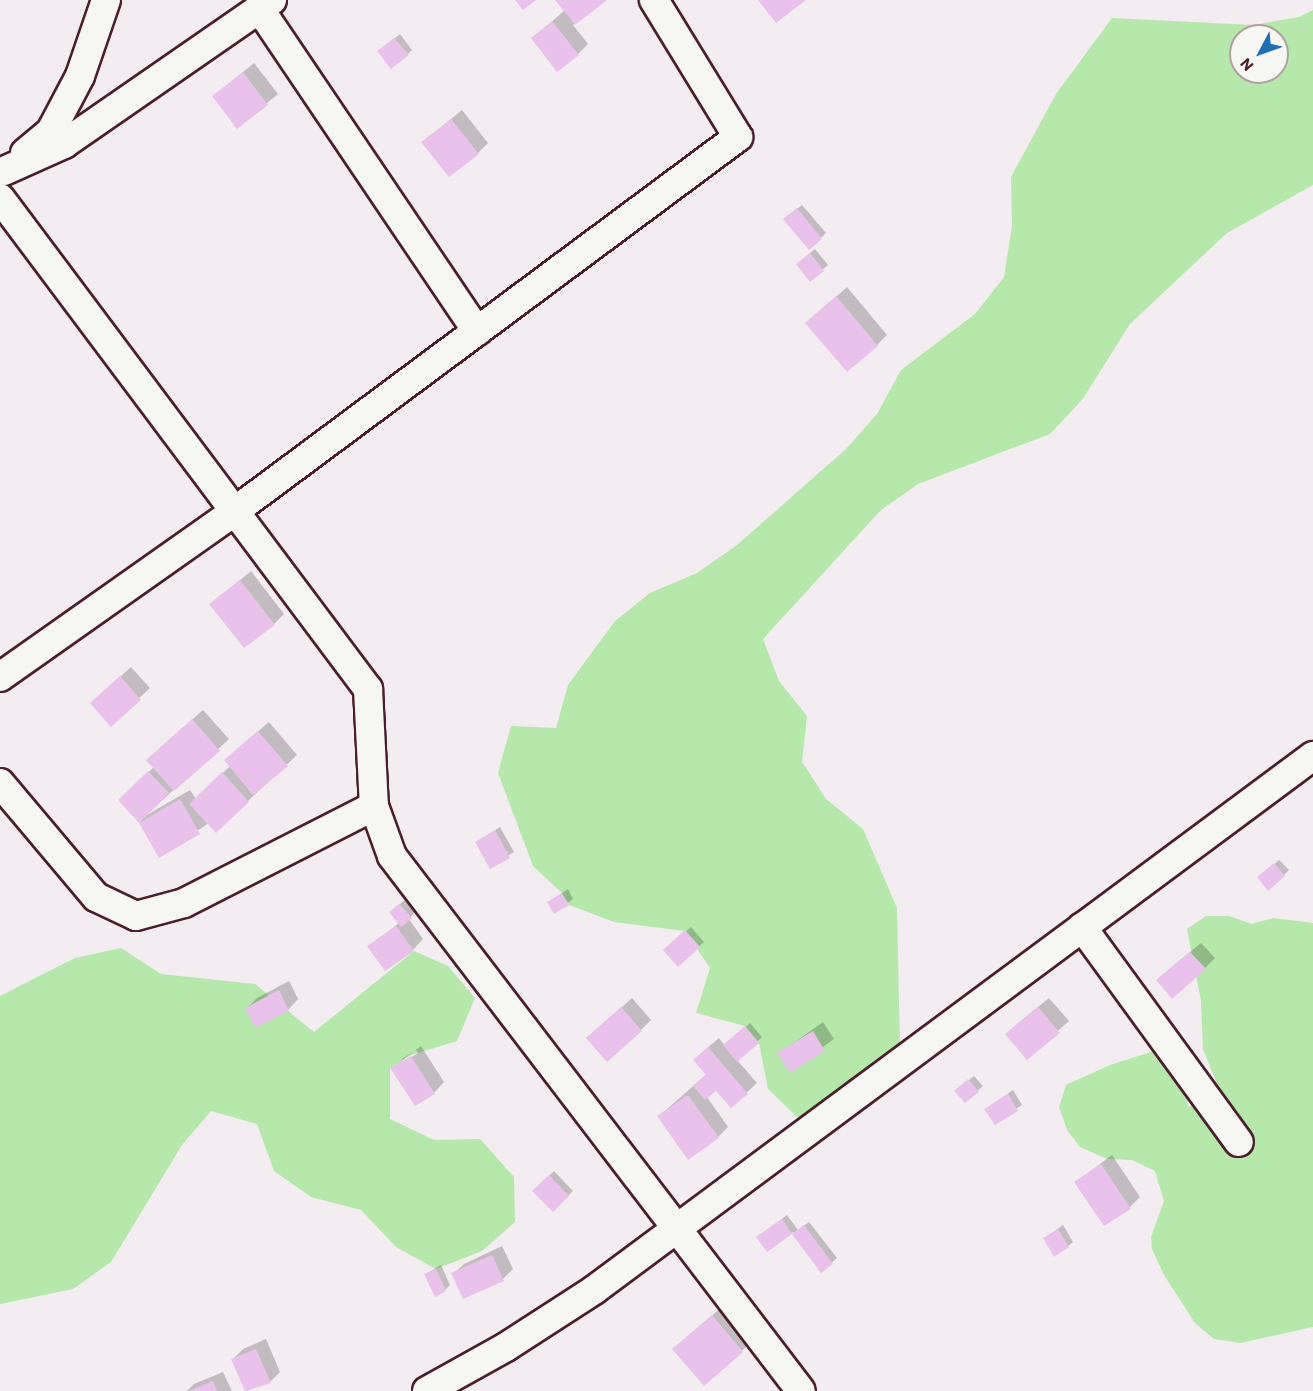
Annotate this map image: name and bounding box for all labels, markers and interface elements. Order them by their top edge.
north arrow [1229,24,1289,84]
text: N [1236,55,1257,75]

